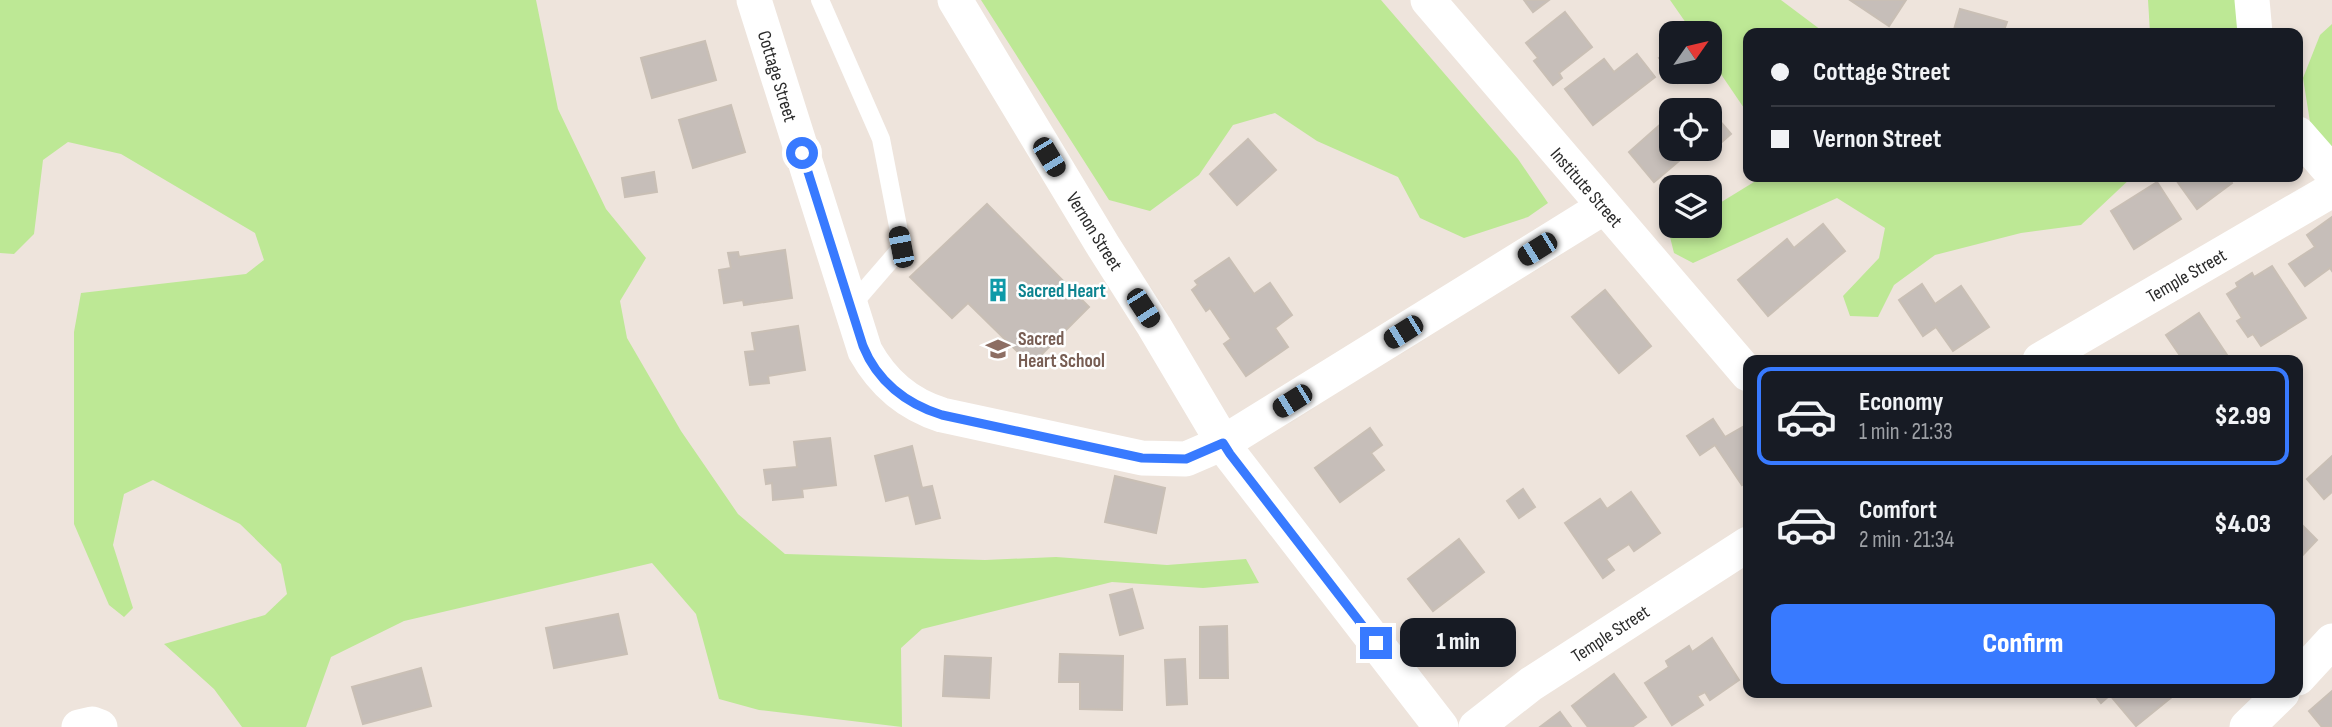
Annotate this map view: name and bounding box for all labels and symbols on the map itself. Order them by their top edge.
north arrow [1659,21,1722,84]
street label: Cottage Street [752,28,801,125]
car [1030,134,1069,180]
route start [786,137,818,169]
street label: Institute Street [1545,143,1627,233]
street label: Vernon Street [1061,188,1127,276]
car [887,224,916,270]
car [1514,229,1561,269]
street label: Temple Street [2143,244,2231,308]
building icon: Sacred Heart [984,276,1012,304]
place label: Sacred Heart [1018,280,1106,303]
car [1123,285,1164,331]
car [1380,312,1427,352]
place label: Sacred Heart School [1018,328,1105,373]
school or university icon: Sacred Heart School [984,335,1012,363]
car [1269,381,1316,421]
street label: Temple Street [1567,600,1654,668]
callout: 1 min [1400,618,1516,668]
route end [1360,627,1392,659]

